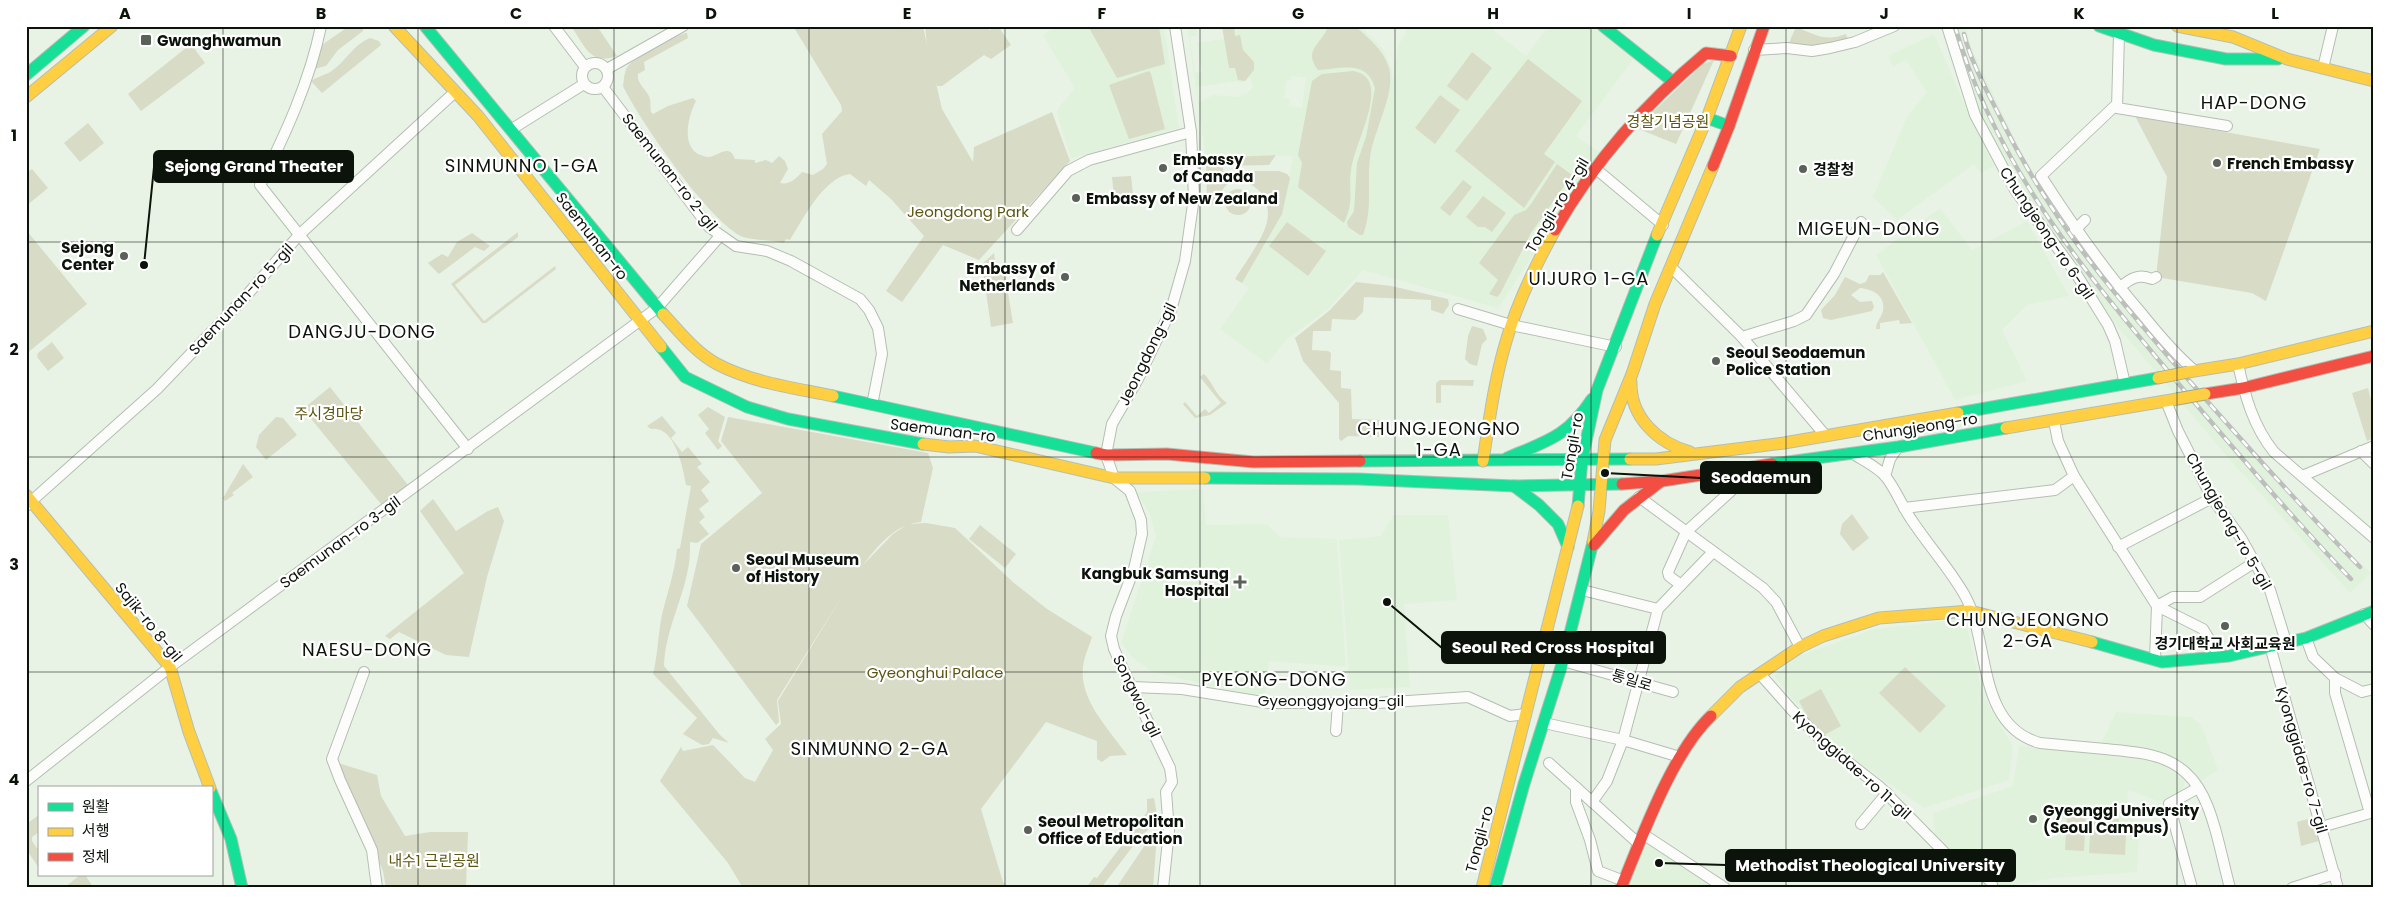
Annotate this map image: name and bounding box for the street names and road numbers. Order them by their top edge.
street label: Saemunan-ro 2-gil [617,109,723,235]
street label: Tongil-ro 4-gil [1520,154,1594,256]
street label: Chungjeong-ro 6-gil [1995,163,2099,303]
street label: Saemunan-ro [551,188,633,284]
street label: Saemunan-ro 5-gil [184,239,298,359]
street label: Jeongdong-gil [1113,299,1181,409]
street label: Chungjeong-ro [1861,408,1979,446]
street label: Tongil-ro [1556,411,1588,481]
street label: Saemunan-ro [889,413,997,447]
street label: Chungjeong-ro 5-gil [2181,448,2277,594]
street label: Saemunan-ro 3-gil [275,491,405,593]
street label: Sajik-ro 8-gil [110,578,188,666]
street label: Songwol-gil [1108,651,1166,741]
street label: 통일로 [1609,664,1655,696]
street label: Kyonggidae-ro 7-gil [2271,684,2333,836]
street label: Gyeonggyojang-gil [1258,690,1404,711]
street label: Kyonggidae-ro 11-gil [1788,706,1916,824]
street label: Tongil-ro [1460,803,1498,875]

